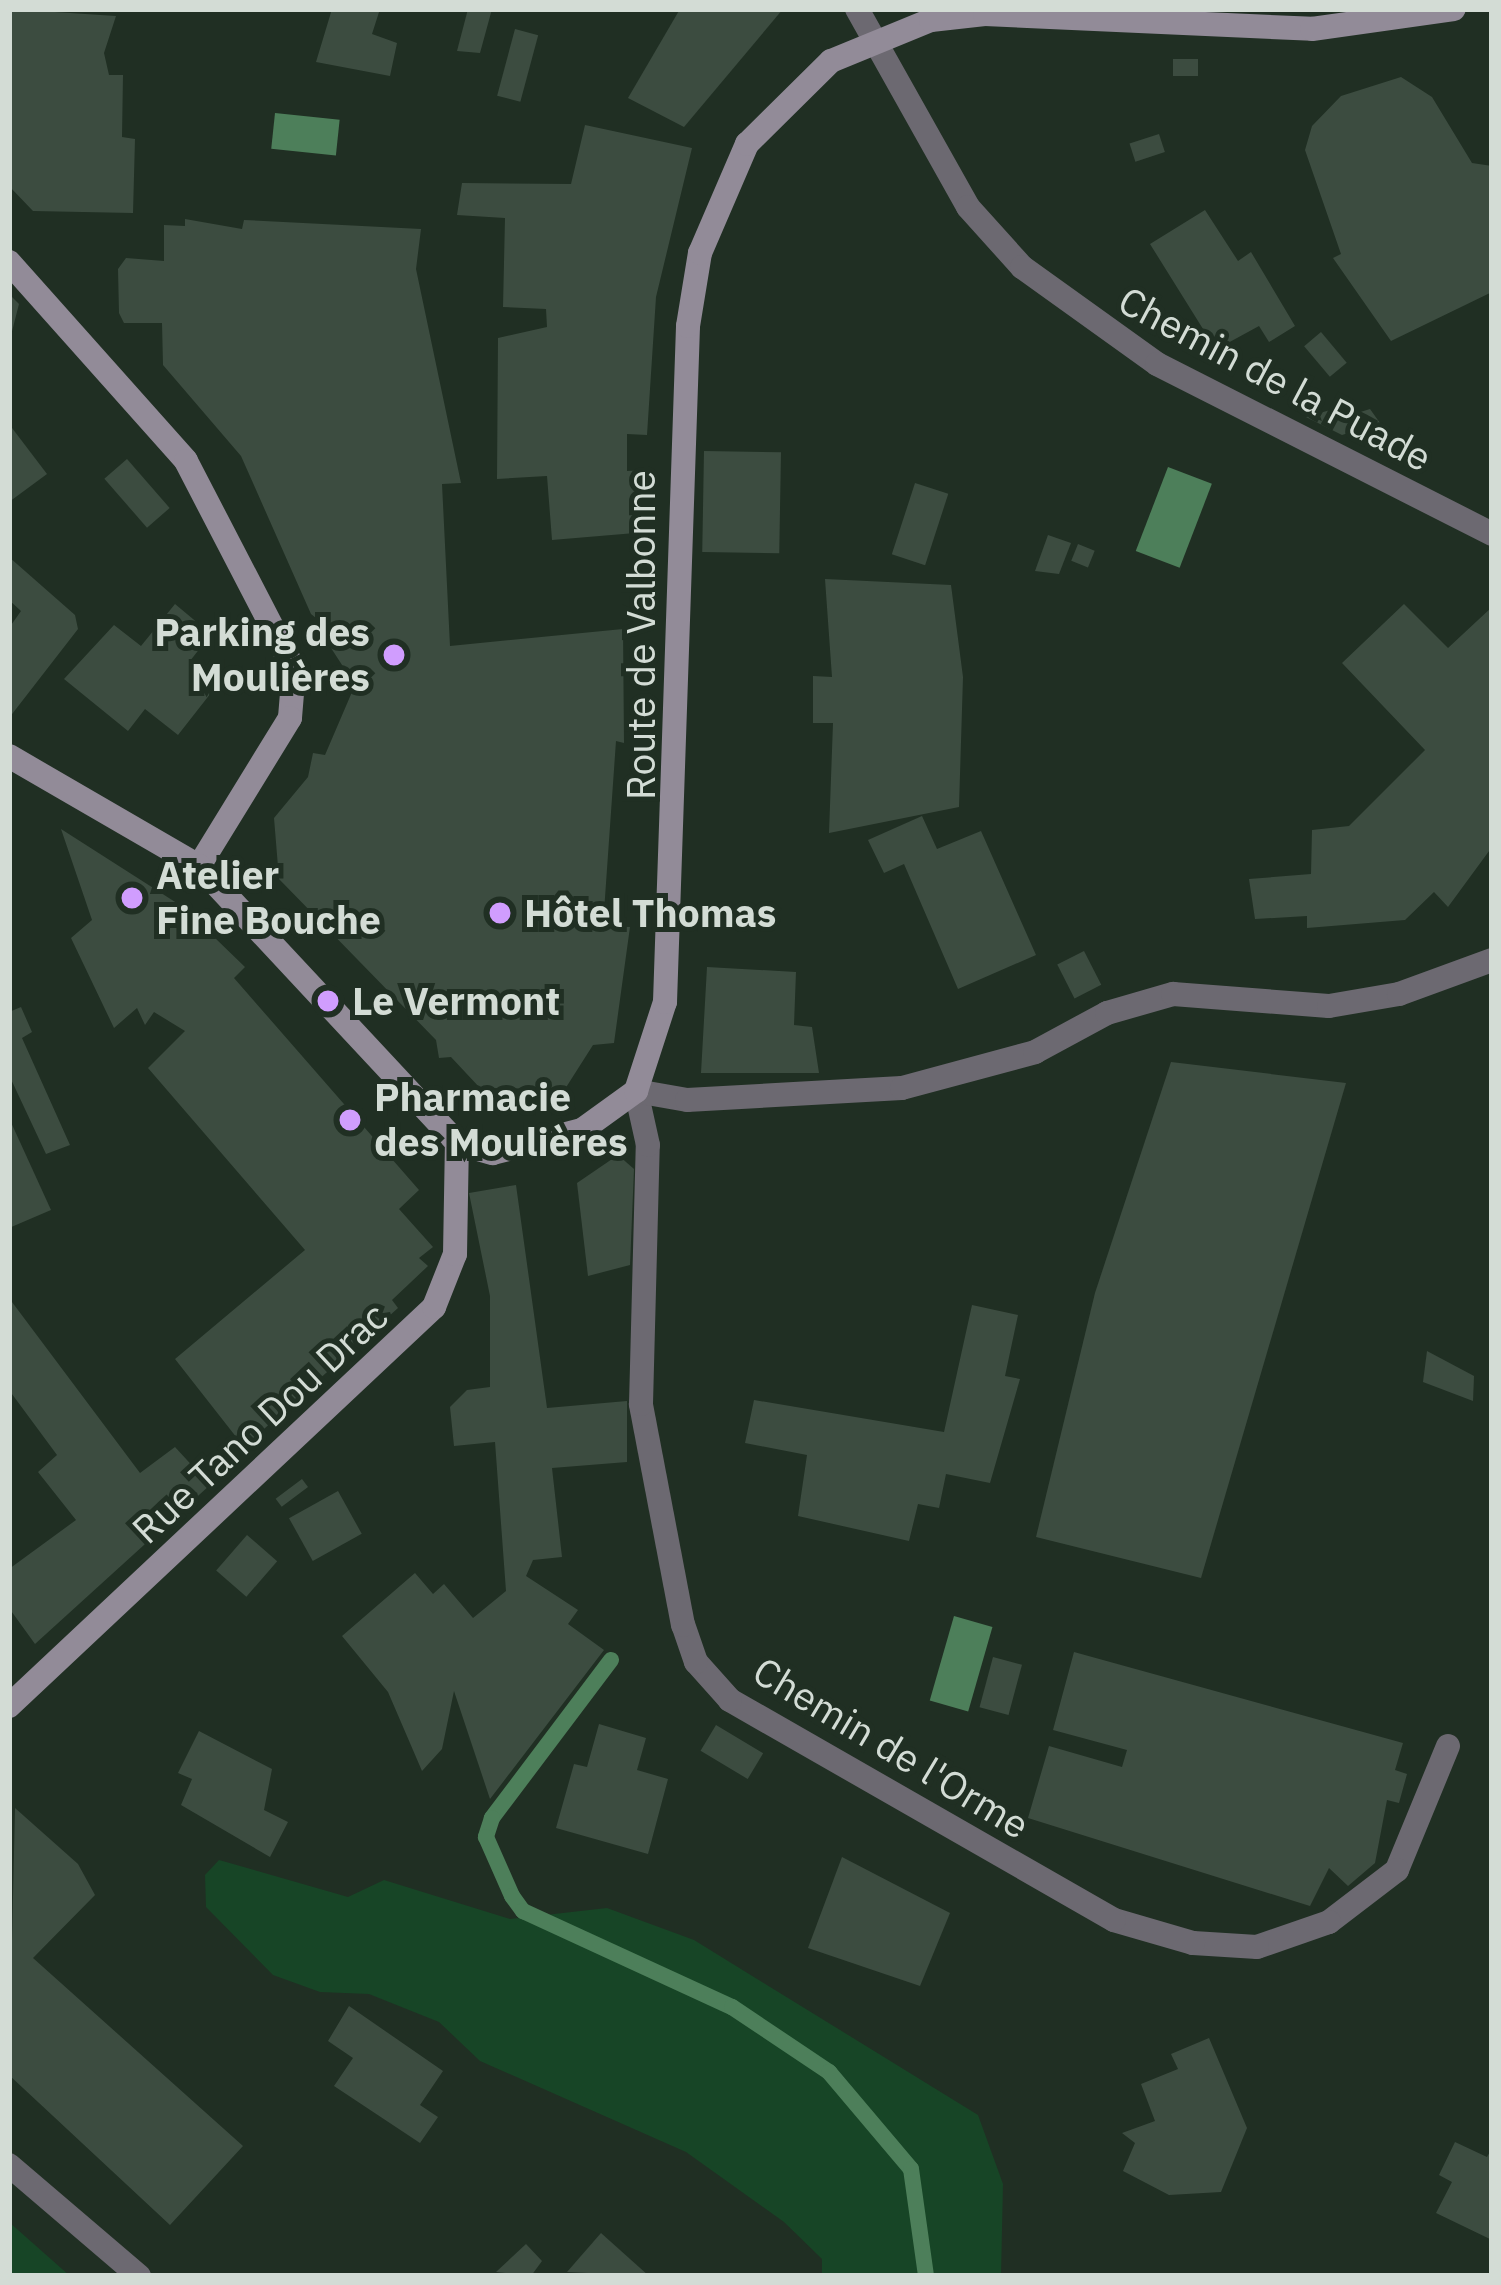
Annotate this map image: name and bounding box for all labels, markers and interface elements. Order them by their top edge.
street label: Chemin de la Puade [1111,277,1439,481]
street label: Route de Valbonne [618,470,664,800]
place label: Parking des Moulières [154,610,370,701]
marker: Parking des Moulières [381,642,407,668]
place label: Atelier Fine Bouche [156,853,381,944]
marker: Atelier Fine Bouche [119,885,145,911]
place label: Hôtel Thomas [524,890,776,936]
marker: Hôtel Thomas [487,900,513,926]
place label: Le Vermont [352,978,560,1024]
marker: Le Vermont [315,988,341,1014]
place label: Pharmacie des Moulières [374,1075,628,1166]
marker: Pharmacie des Moulières [337,1107,363,1133]
street label: Rue Tano Dou Drac [123,1293,397,1553]
street label: Chemin de l'Orme [745,1647,1037,1849]

